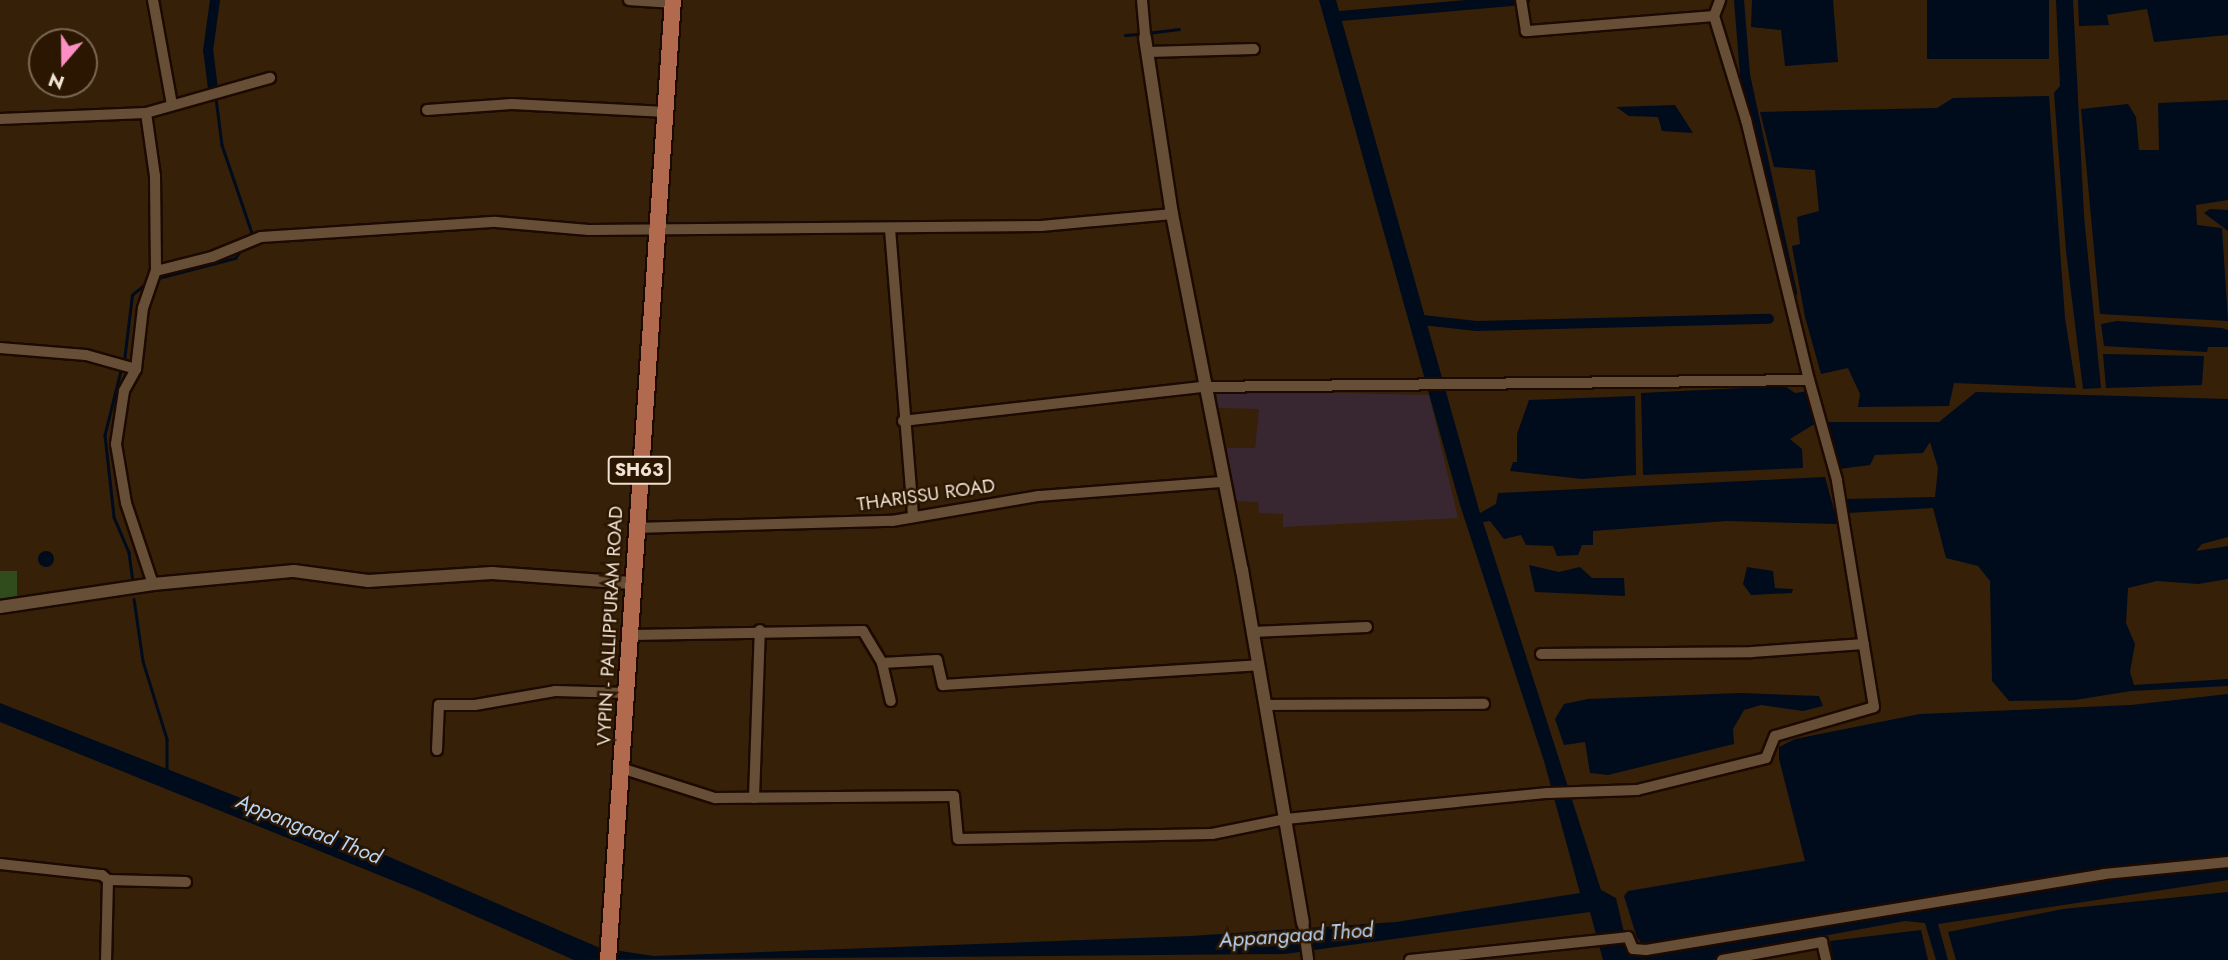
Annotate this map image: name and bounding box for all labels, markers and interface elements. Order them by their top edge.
north arrow [28,28,98,98]
text: N [45,66,68,97]
road number: SH63 [608,456,670,484]
street label: THARISSU ROAD [855,474,997,516]
street label: VYPIN - PALLIPPURAM ROAD [592,506,628,746]
water label: Appangaad Thod [233,788,385,870]
water label: Appangaad Thod [1218,917,1374,953]

